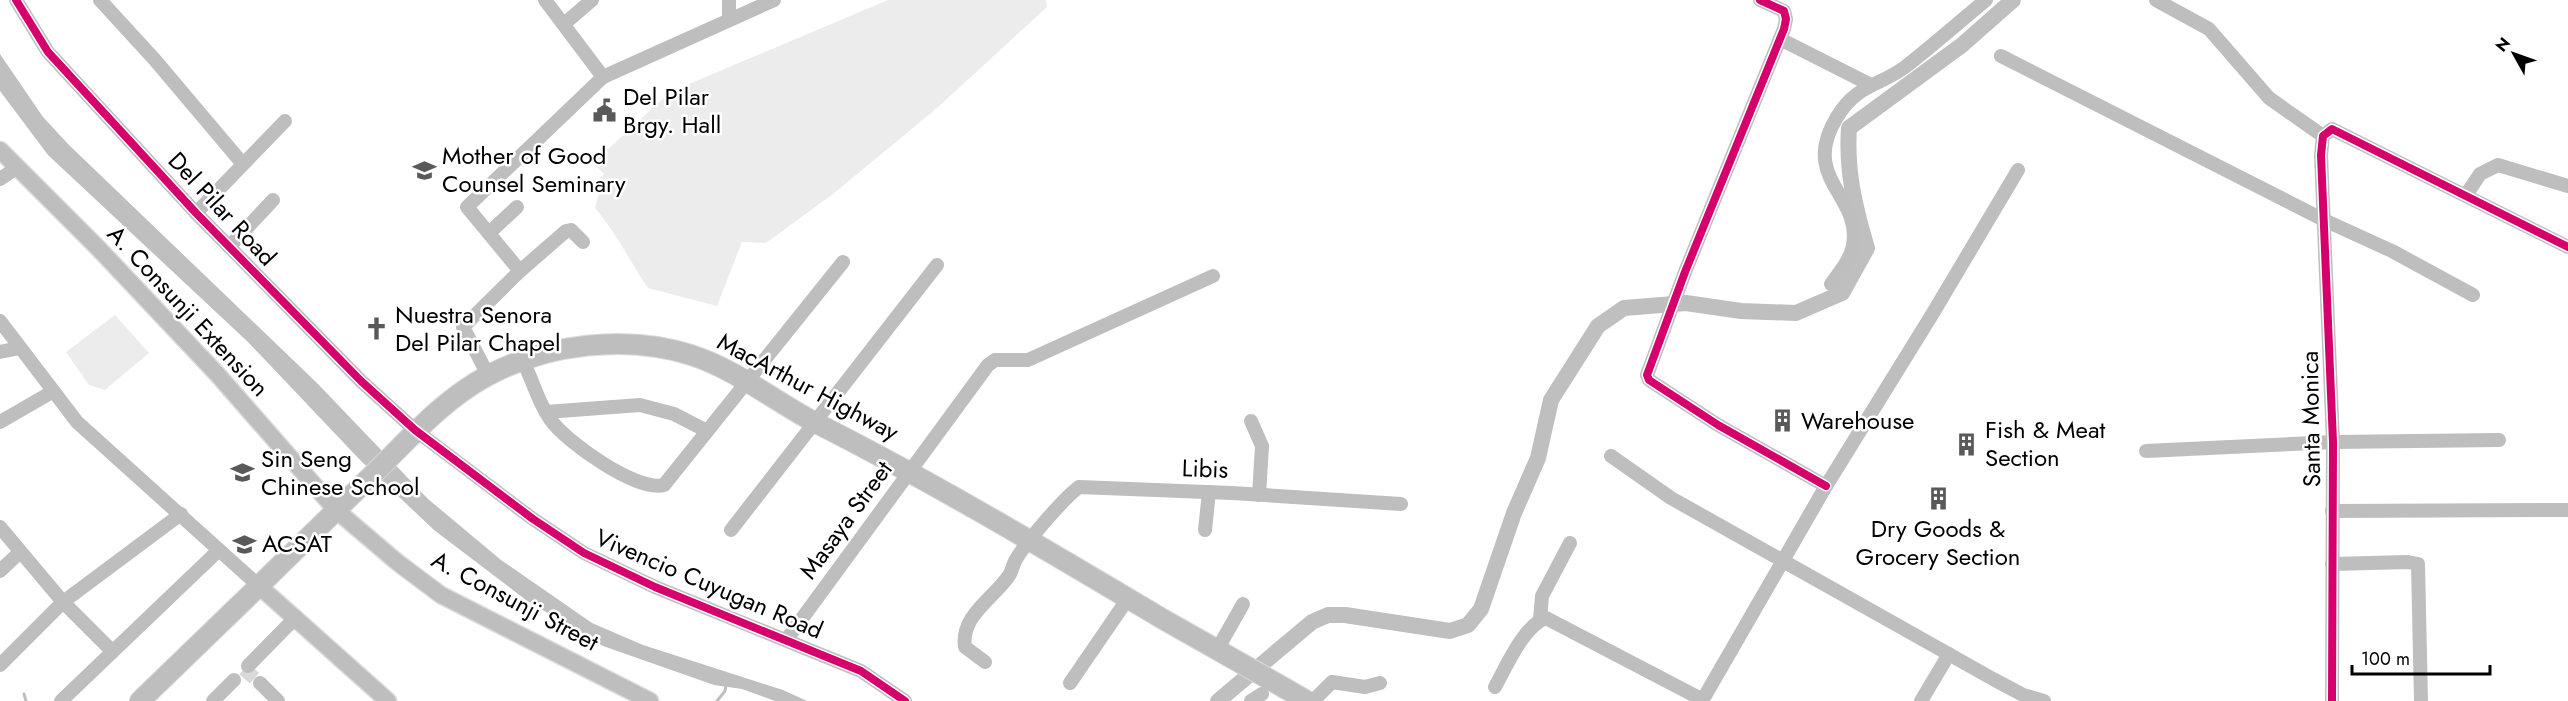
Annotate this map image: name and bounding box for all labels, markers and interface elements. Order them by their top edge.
north arrow [2484,24,2544,84]
text: N [2490,32,2516,57]
place label: Del Pilar Brgy. Hall [623,79,721,142]
public building icon: Del Pilar Brgy. Hall [592,98,618,124]
place label: Mother of Good Counsel Seminary [442,138,626,201]
street label: Del Pilar Road [160,144,285,274]
school or university icon: Mother of Good Counsel Seminary [411,157,437,183]
street label: A. Consunji Extension [100,217,277,404]
place label: Nuestra Senora Del Pilar Chapel [395,297,560,360]
church icon: Nuestra Senora Del Pilar Chapel [364,316,390,342]
street label: MacArthur Highway [711,324,905,449]
street label: Santa Monica [2292,351,2329,487]
place label: Warehouse [1801,403,1914,438]
building icon: Warehouse [1770,408,1796,434]
place label: Fish & Meat Section [1985,412,2105,475]
building icon: Fish & Meat Section [1954,431,1980,457]
place label: Sin Seng Chinese School [261,441,419,504]
street label: Libis [1181,450,1229,487]
street label: Masaya Street [791,453,901,586]
school or university icon: Sin Seng Chinese School [230,460,256,486]
building icon: Dry Goods & Grocery Section [1925,486,1951,512]
place label: Dry Goods & Grocery Section [1856,511,2020,574]
street label: Vivencio Cuyugan Road [590,520,828,647]
place label: ACSAT [262,526,332,561]
school or university icon: ACSAT [231,531,257,557]
street label: A. Consunji Street [425,542,605,659]
scale bar [2352,638,2490,676]
text: 100 m [2361,646,2410,672]

